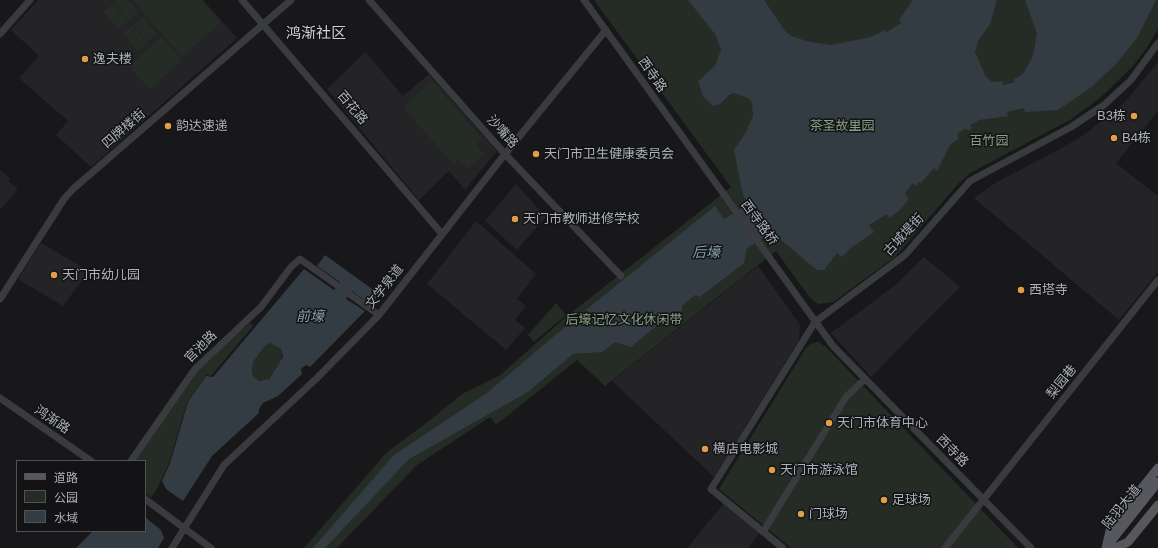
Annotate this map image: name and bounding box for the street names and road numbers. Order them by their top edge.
street label: 西寺路 [634,55,670,95]
street label: 百花路 [333,88,371,128]
street label: 四牌楼街 [99,106,149,152]
street label: 沙嘴路 [483,112,521,152]
street label: 西寺路桥 [737,197,781,249]
street label: 古城堤街 [881,211,927,259]
street label: 文学泉道 [363,262,407,312]
street label: 官池路 [182,328,220,366]
street label: 梨园巷 [1044,362,1080,402]
street label: 鸿渐路 [31,403,73,437]
street label: 西寺路 [933,432,971,470]
street label: 陆羽大道 [1100,482,1144,532]

